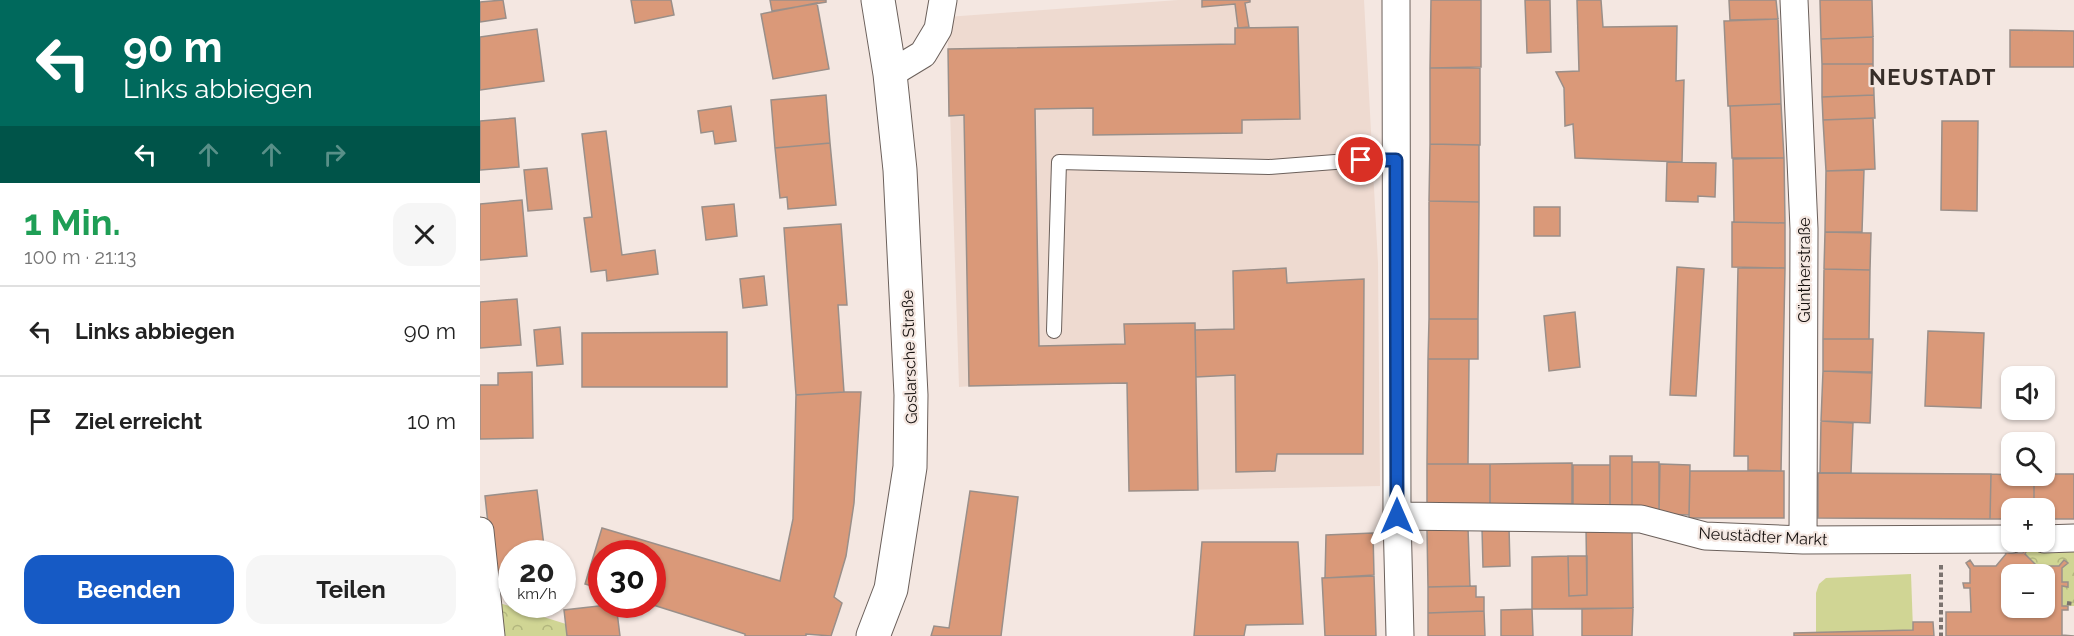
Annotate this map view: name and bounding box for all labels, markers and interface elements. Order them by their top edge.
text: 90 m [123,23,223,72]
icon: left [24,24,102,102]
district label: NEUSTADT [1869,64,1997,90]
text: Links abbiegen [123,73,313,104]
pin [1335,134,1386,185]
icon: left [129,138,162,171]
icon: ahead [192,138,225,171]
icon: ahead [255,138,288,171]
icon: right [318,138,351,171]
icon: arrive [1344,143,1377,176]
text: 1 Min. [24,201,121,243]
button: close [393,203,456,266]
street label: Güntherstraße [1795,217,1814,323]
text: 100 m · 21:13 [24,245,136,269]
street label: Goslarsche Straße [898,290,921,424]
icon: left [24,315,57,348]
text: Links abbiegen [75,318,235,344]
text: 90 m [404,318,456,344]
map controls [2001,366,2055,618]
button: sound [2001,366,2055,420]
icon: arrive [24,405,57,438]
text: Ziel erreicht [75,408,202,434]
text: 10 m [407,408,456,434]
button: search [2001,432,2055,486]
position arrow [1365,484,1429,548]
button: + [2001,498,2055,552]
street label: Neustädter Markt [1698,524,1828,549]
speed limit sign: 30 [588,540,666,618]
text: 20 [519,554,555,589]
button: Beenden [24,555,234,624]
button: Teilen [246,555,456,624]
button: − [2001,564,2055,618]
text: km/h [517,585,557,603]

